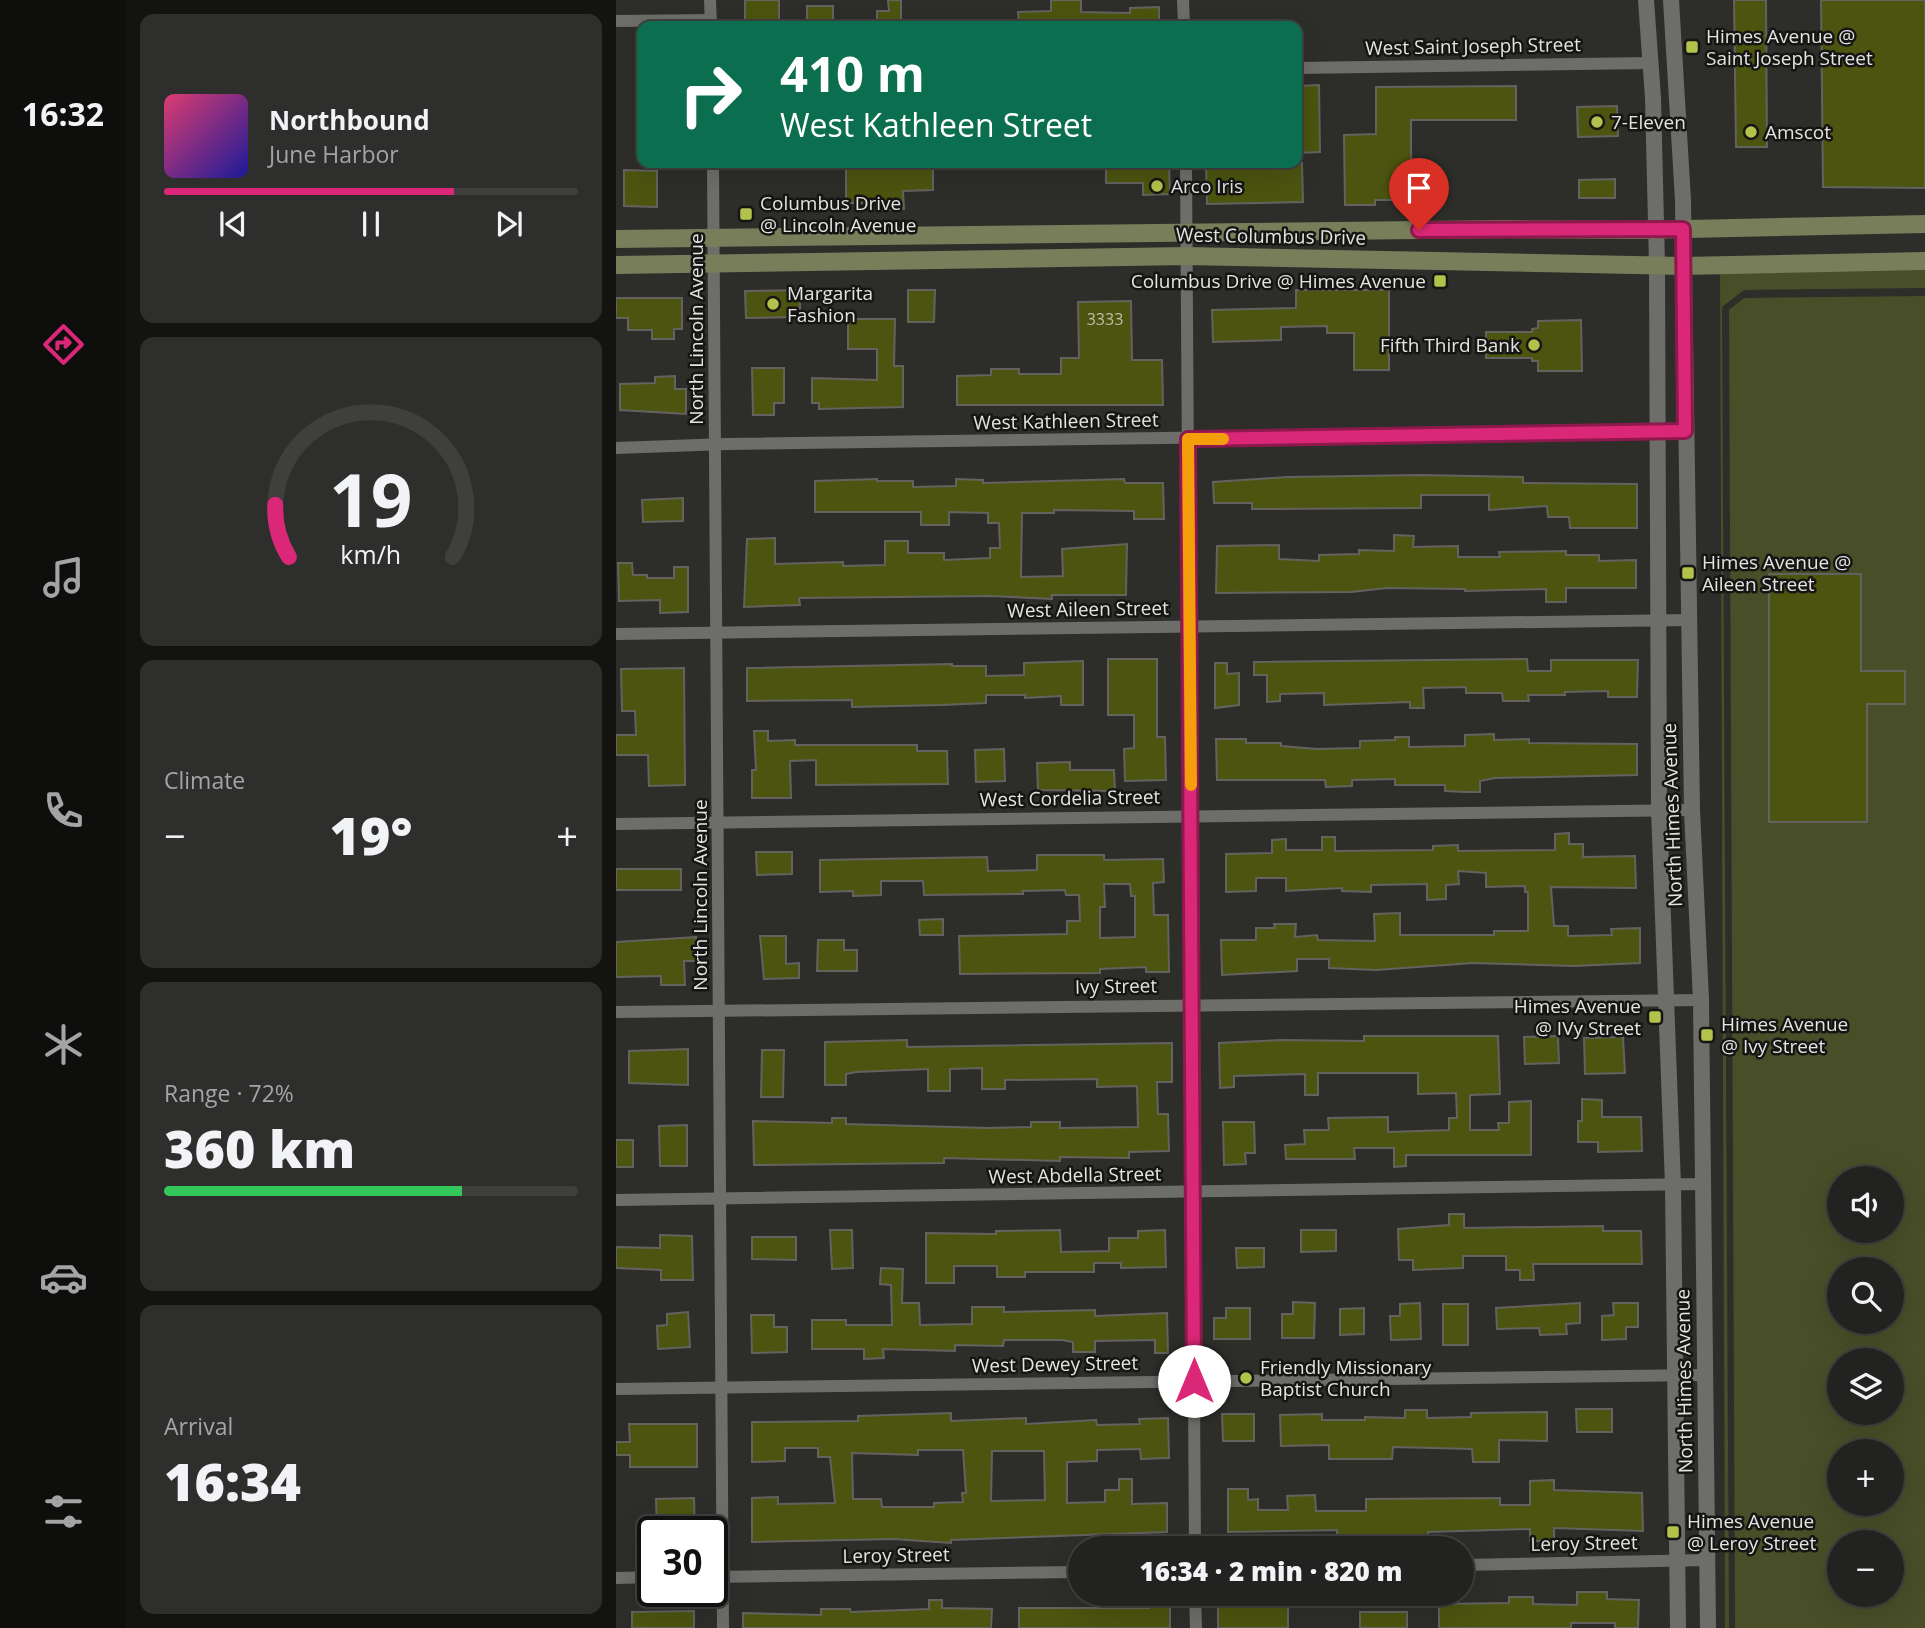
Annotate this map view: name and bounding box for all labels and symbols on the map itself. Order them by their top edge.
place label: Himes Avenue @ Saint Joseph Street [1706,23,1873,71]
street label: West Saint Joseph Street [1365,31,1581,61]
marker: Himes Avenue @ Saint Joseph Street [1684,39,1700,55]
place label: 7-Eleven [1611,109,1686,135]
marker: 7-Eleven [1589,114,1605,130]
place label: Amscot [1765,119,1831,145]
marker: Amscot [1743,124,1759,140]
pin [1389,158,1449,230]
place label: Arco Iris [1171,173,1243,199]
marker: Arco Iris [1149,178,1165,194]
place label: Columbus Drive @ Lincoln Avenue [760,190,916,238]
marker: Columbus Drive @ Lincoln Avenue [738,206,754,222]
street label: West Columbus Drive [1176,221,1366,251]
street label: North Lincoln Avenue [683,233,709,425]
place label: Columbus Drive @ Himes Avenue [1131,268,1426,294]
marker: Columbus Drive @ Himes Avenue [1432,273,1448,289]
place label: Margarita Fashion [787,280,873,328]
marker: Margarita Fashion [765,296,781,312]
house number: 3333 [1087,308,1123,330]
place label: Fifth Third Bank [1380,332,1520,358]
marker: Fifth Third Bank [1526,337,1542,353]
street label: West Kathleen Street [973,406,1159,436]
place label: Himes Avenue @ Aileen Street [1702,549,1851,597]
marker: Himes Avenue @ Aileen Street [1680,565,1696,581]
street label: West Aileen Street [1007,595,1169,623]
street label: North Himes Avenue [1656,723,1688,907]
street label: West Cordelia Street [979,783,1161,813]
street label: North Lincoln Avenue [687,799,713,991]
street label: Ivy Street [1075,972,1158,1000]
place label: Himes Avenue @ IVy Street [1514,993,1641,1041]
marker: Himes Avenue @ IVy Street [1647,1009,1663,1025]
place label: Himes Avenue @ Ivy Street [1721,1011,1848,1059]
marker: Himes Avenue @ Ivy Street [1699,1027,1715,1043]
street label: West Abdella Street [988,1160,1162,1190]
street label: North Himes Avenue [1669,1289,1699,1473]
position arrow [1157,1344,1231,1418]
street label: West Dewey Street [972,1350,1139,1378]
place label: Friendly Missionary Baptist Church [1260,1354,1432,1402]
marker: Friendly Missionary Baptist Church [1238,1370,1254,1386]
place label: Himes Avenue @ Leroy Street [1687,1508,1816,1556]
speed limit sign: 30 [637,1516,728,1607]
marker: Himes Avenue @ Leroy Street [1665,1524,1681,1540]
street label: Leroy Street [1530,1529,1638,1557]
street label: Leroy Street [842,1541,950,1569]

